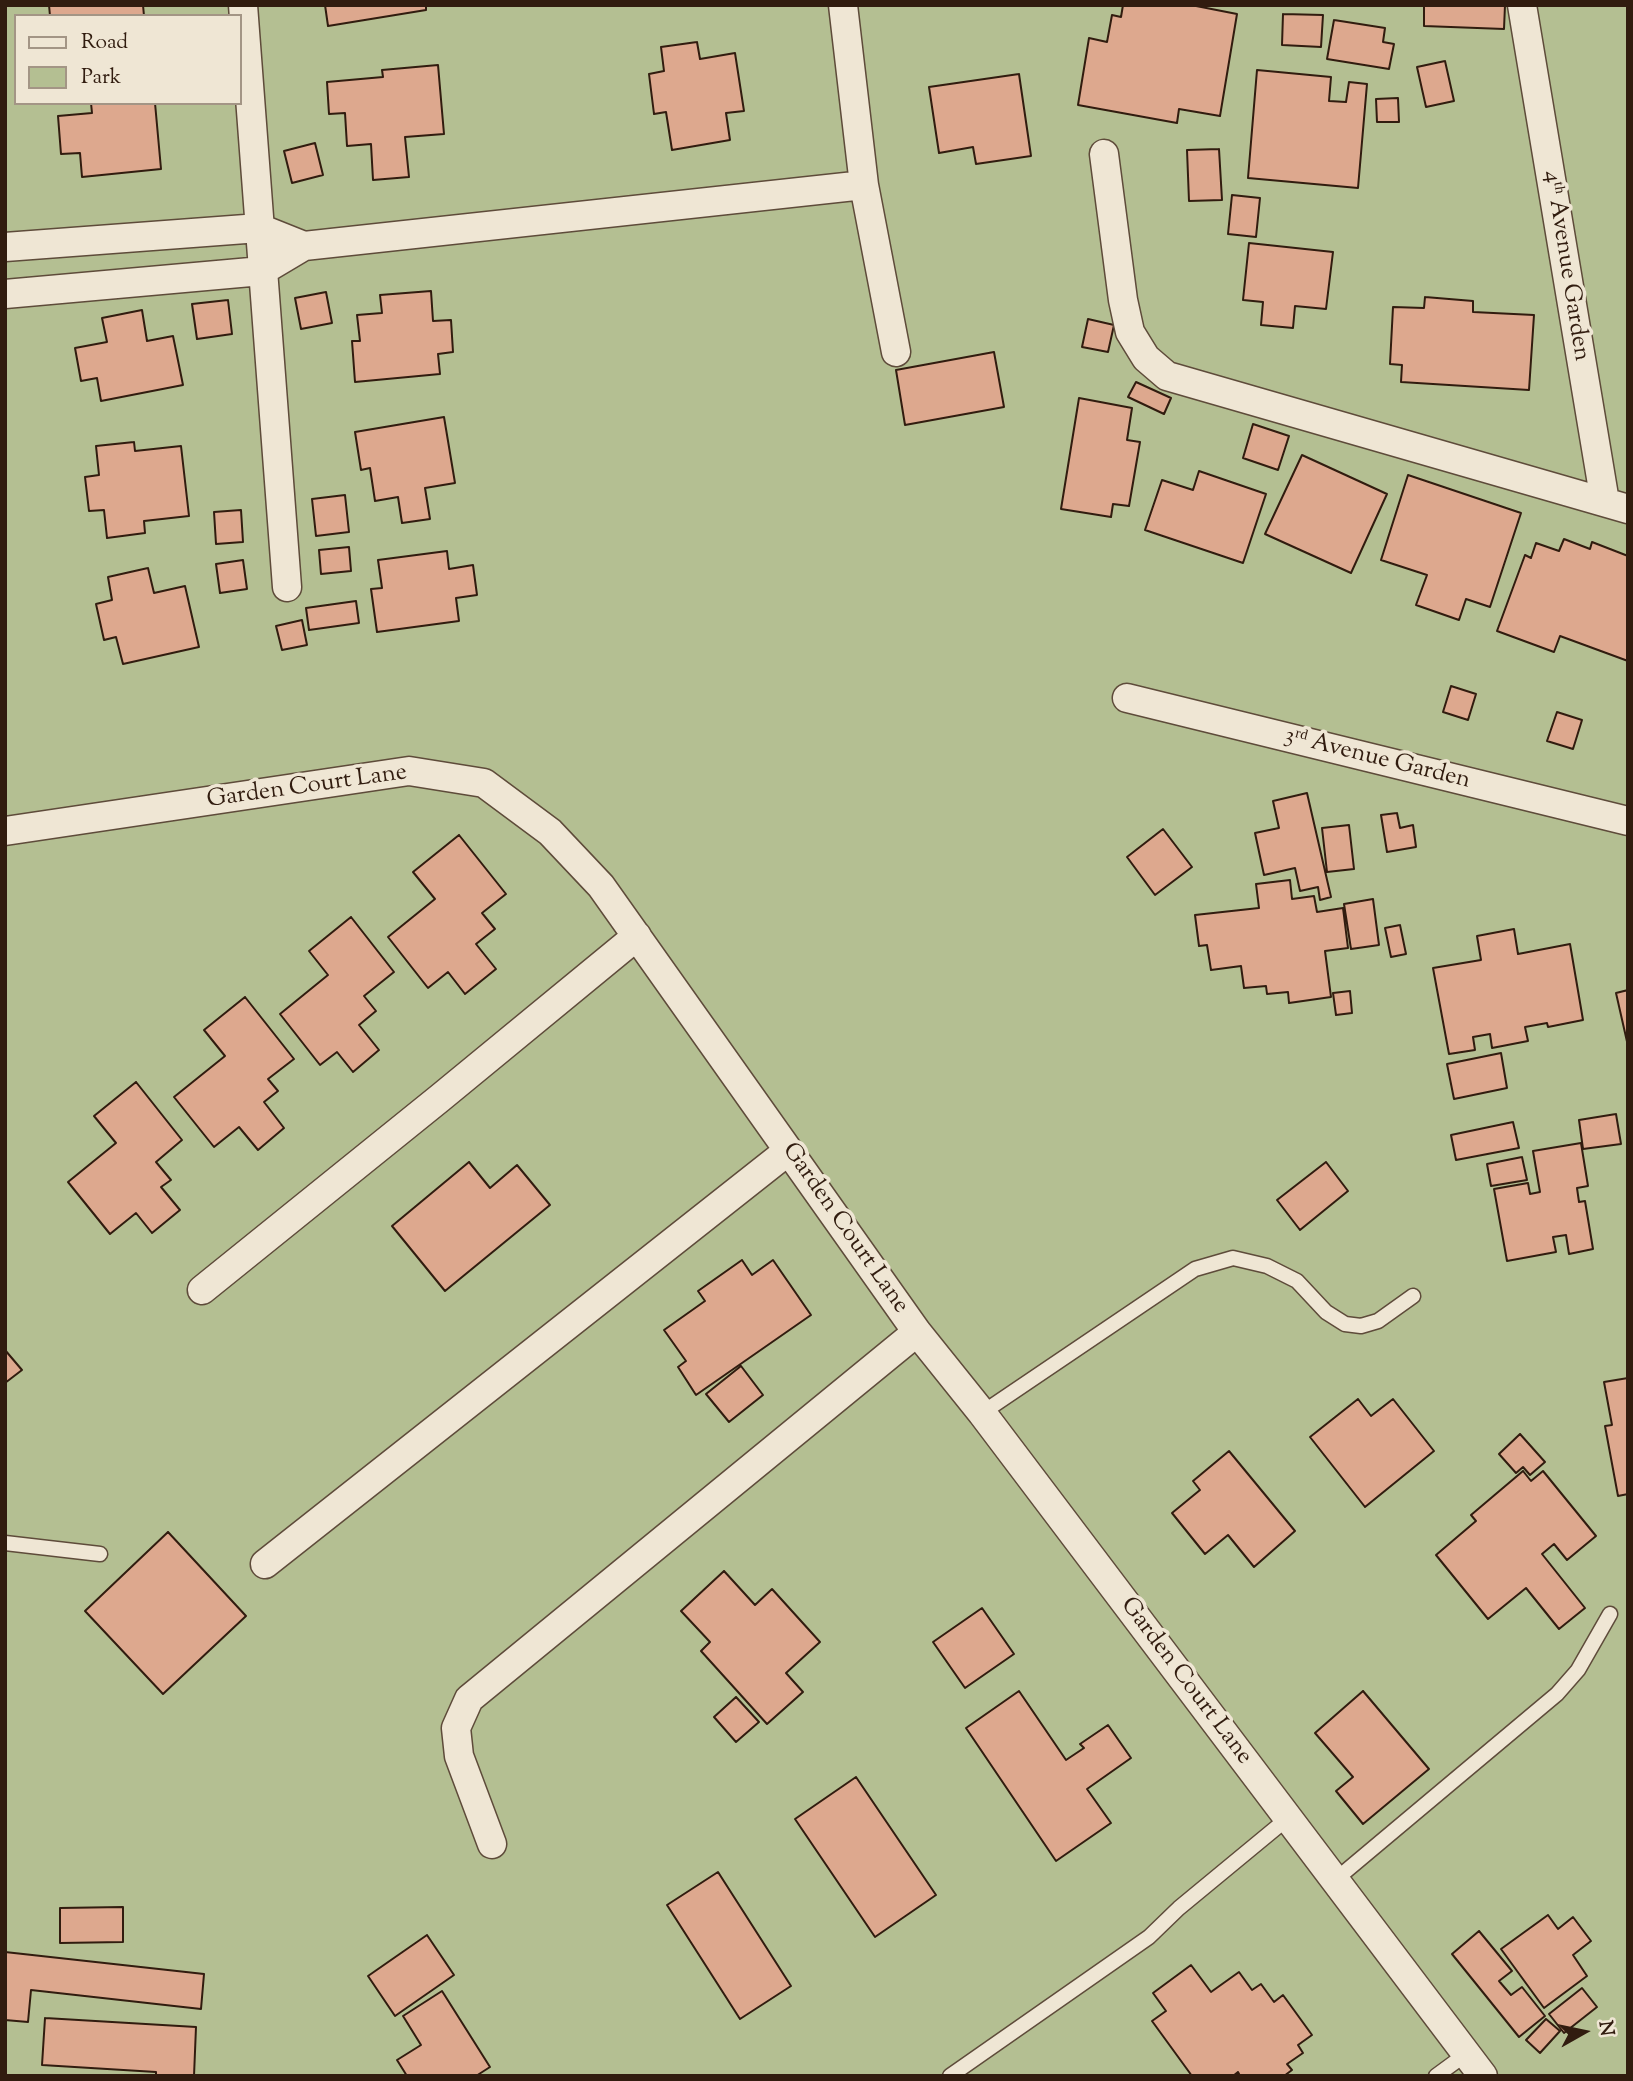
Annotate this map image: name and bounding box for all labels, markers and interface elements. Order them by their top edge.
legend [14,14,242,105]
text: Road [81,28,128,58]
text: Park [81,63,121,93]
street label: 4ᵗʰ Avenue Garden [1536,169,1594,363]
street label: 3ʳᵈ Avenue Garden [1281,723,1473,797]
street label: Garden Court Lane [205,760,409,816]
street label: Garden Court Lane [774,1138,914,1320]
street label: Garden Court Lane [1113,1593,1257,1771]
north arrow [1549,1997,1619,2067]
text: N [1591,2019,1620,2038]

